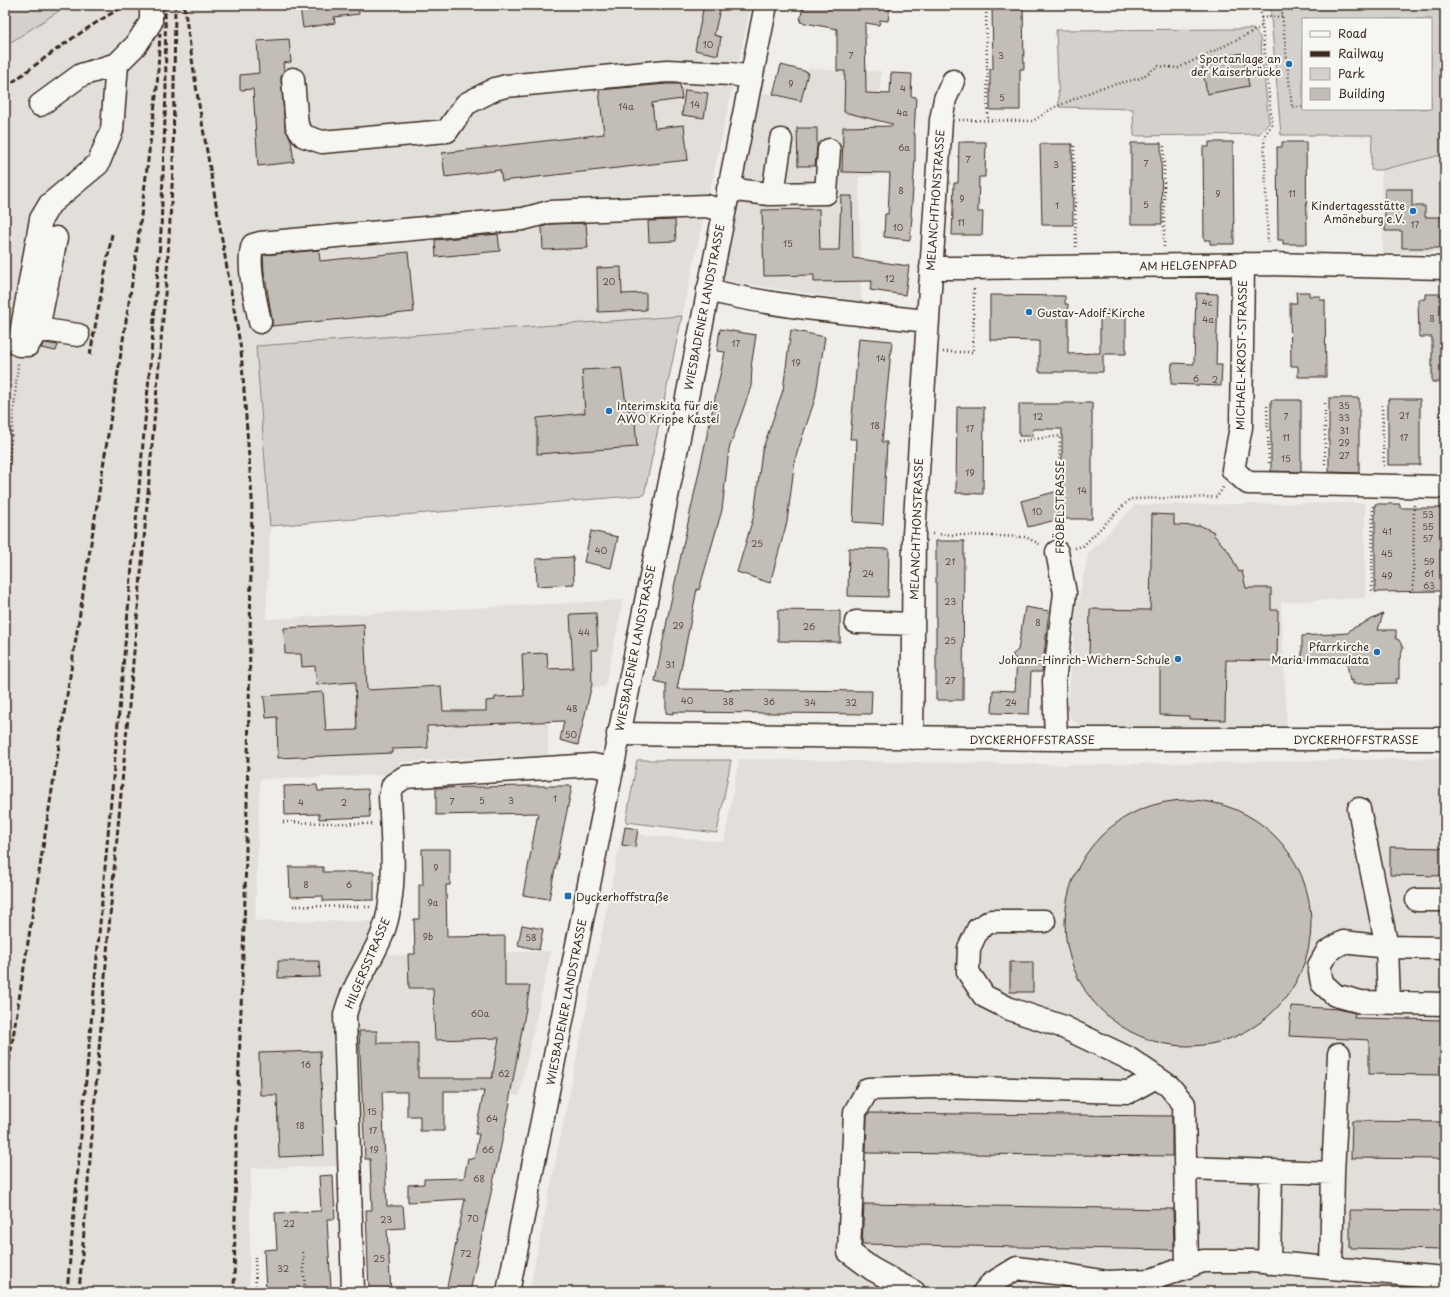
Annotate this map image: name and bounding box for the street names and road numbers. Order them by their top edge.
street label: MELANCHTHONSTRASSE [922,129,948,271]
street label: WIESBADENER LANDSTRASSE [680,222,728,392]
street label: AM HELGENPFAD [1139,256,1237,274]
street label: MICHAEL-KROST-STRASSE [1231,280,1251,430]
street label: MELANCHTHONSTRASSE [905,458,927,600]
street label: FRÖBELSTRASSE [1051,460,1068,554]
street label: WIESBADENER LANDSTRASSE [611,563,659,733]
street label: DYCKERHOFFSTRASSE [969,731,1095,748]
street label: DYCKERHOFFSTRASSE [1293,731,1419,748]
street label: HILGERSSTRASSE [340,915,394,1011]
street label: WIESBADENER LANDSTRASSE [542,917,590,1087]

